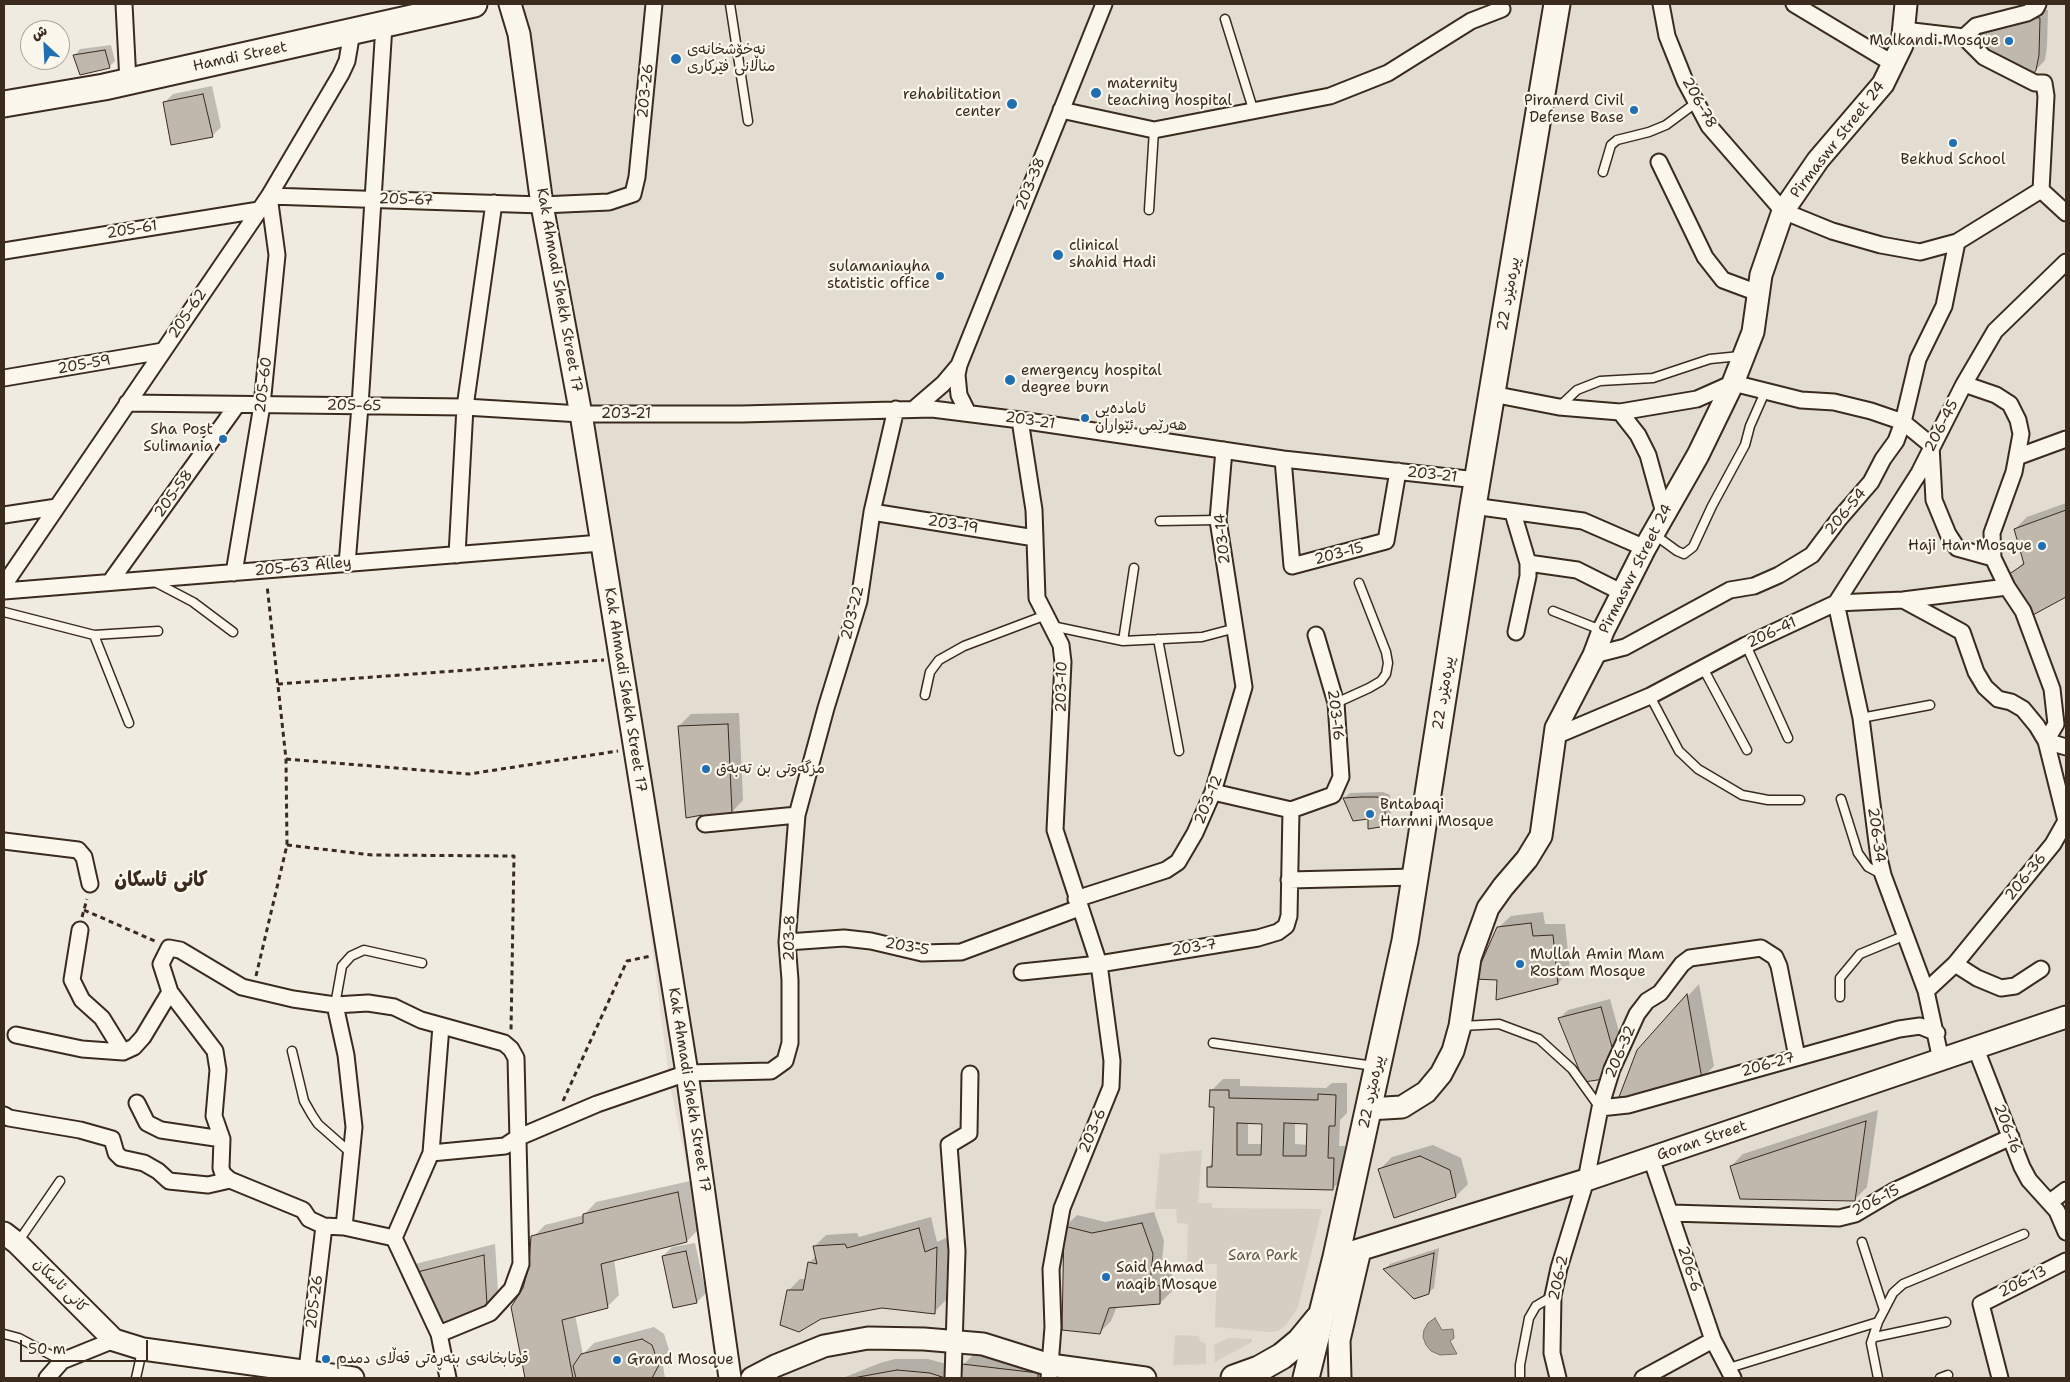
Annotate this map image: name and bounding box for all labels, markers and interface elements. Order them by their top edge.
north arrow [20,20,70,70]
text: ش [28,21,50,44]
place label: Malkandi Mosque [1869,32,1999,50]
marker: Malkandi Mosque [2003,35,2015,47]
street label: Hamdi Street [191,38,289,76]
place label: نەخۆشخانەی مناڵانی فێركاری [687,41,776,76]
marker: نەخۆشخانەی مناڵانی فێركاری [669,52,683,66]
street label: 203-26 [634,63,658,119]
street label: 206-78 [1678,74,1720,132]
place label: maternity teaching hospital [1107,75,1232,110]
street label: Pirmaswr Street 24 [1787,78,1889,202]
place label: rehabilitation center [903,86,1001,121]
marker: maternity teaching hospital [1089,86,1103,100]
place label: Piramerd Civil Defense Base [1524,92,1624,127]
marker: rehabilitation center [1005,97,1019,111]
marker: Piramerd Civil Defense Base [1628,104,1640,116]
marker: Bekhud School [1947,137,1959,149]
place label: Bekhud School [1901,151,2005,169]
street label: 203-38 [1012,155,1050,213]
street label: Kak Ahmadi Shekh Street 17 [532,186,586,394]
street label: 205-67 [378,190,434,210]
street label: 205-61 [105,217,159,243]
place label: clinical shahid Hadi [1069,237,1156,272]
marker: clinical shahid Hadi [1051,248,1065,262]
street label: 22 پیرەمێرد [1494,256,1524,332]
place label: sulamaniayha statistic office [827,258,930,293]
marker: sulamaniayha statistic office [934,270,946,282]
street label: 205-62 [165,286,211,342]
street label: 205-59 [56,351,112,379]
street label: 205-60 [252,356,276,414]
place label: emergency hospital degree burn [1021,362,1162,397]
marker: emergency hospital degree burn [1003,373,1017,387]
street label: 205-65 [326,397,382,415]
street label: 206-45 [1921,397,1963,455]
place label: ئامادەیی ھەرێمی ئێواران [1095,400,1187,435]
street label: 203-21 [601,405,651,423]
street label: 203-21 [1004,409,1056,433]
marker: ئامادەیی ھەرێمی ئێواران [1079,412,1091,424]
place label: Sha Post Sulimania [143,421,213,456]
marker: Sha Post Sulimania [217,433,229,445]
street label: 203-21 [1406,463,1458,487]
street label: 205-58 [151,467,197,521]
street label: 206-54 [1821,485,1871,539]
street label: Pirmaswr Street 24 [1596,501,1676,637]
street label: 203-19 [926,512,980,538]
street label: 203-14 [1211,513,1235,565]
place label: Haji Han Mosque [1908,537,2032,555]
street label: 203-15 [1312,539,1366,569]
marker: Haji Han Mosque [2036,540,2048,552]
street label: 205-63 Alley [254,554,352,580]
street label: 203-22 [838,584,868,642]
street label: Kak Ahmadi Shekh Street 17 [600,586,650,794]
street label: 206-41 [1744,614,1800,652]
street label: 22 پیرەمێرد [1429,655,1459,731]
street label: 203-10 [1053,661,1071,713]
street label: 203-16 [1323,688,1347,742]
place label: مزگەوتی بن تەبەق [716,760,825,778]
marker: مزگەوتی بن تەبەق [700,763,712,775]
street label: 203-12 [1191,773,1227,827]
place label: Bntabaqi Harmni Mosque [1380,796,1494,831]
street label: 206-34 [1863,806,1889,864]
marker: Bntabaqi Harmni Mosque [1364,808,1376,820]
street label: 206-36 [2001,850,2051,904]
district label: کانی ئاسکان [114,869,208,893]
street label: 203-8 [781,915,799,961]
street label: 203-5 [883,934,931,960]
street label: 203-7 [1170,936,1218,960]
place label: Mullah Amin Mam Rostam Mosque [1530,946,1664,981]
marker: Mullah Amin Mam Rostam Mosque [1514,958,1526,970]
street label: Kak Ahmadi Shekh Street 17 [664,986,714,1194]
street label: 206-32 [1602,1023,1640,1081]
street label: 206-27 [1739,1049,1797,1081]
street label: 22 پیرەمێرد [1355,1054,1389,1130]
street label: 206-16 [1989,1102,2025,1156]
street label: 203-6 [1076,1106,1110,1156]
street label: Goran Street [1655,1117,1749,1165]
street label: 206-15 [1849,1181,1903,1221]
street label: 206-6 [1673,1244,1705,1294]
park label: Sara Park [1228,1247,1298,1265]
street label: 206-2 [1545,1254,1573,1302]
street label: کانی ئاسکان [29,1255,91,1317]
place label: Said Ahmad naqib Mosque [1116,1259,1217,1294]
street label: 206-13 [1996,1262,2050,1302]
marker: Said Ahmad naqib Mosque [1100,1271,1112,1283]
street label: 205-26 [303,1274,327,1330]
scale bar [22,1330,150,1362]
text: 50 m [28,1339,66,1359]
place label: قوتابخانەی بنەڕەتی قەڵای دمدم [336,1350,529,1368]
place label: Grand Mosque [627,1351,734,1369]
marker: قوتابخانەی بنەڕەتی قەڵای دمدم [320,1353,332,1365]
marker: Grand Mosque [611,1354,623,1366]

